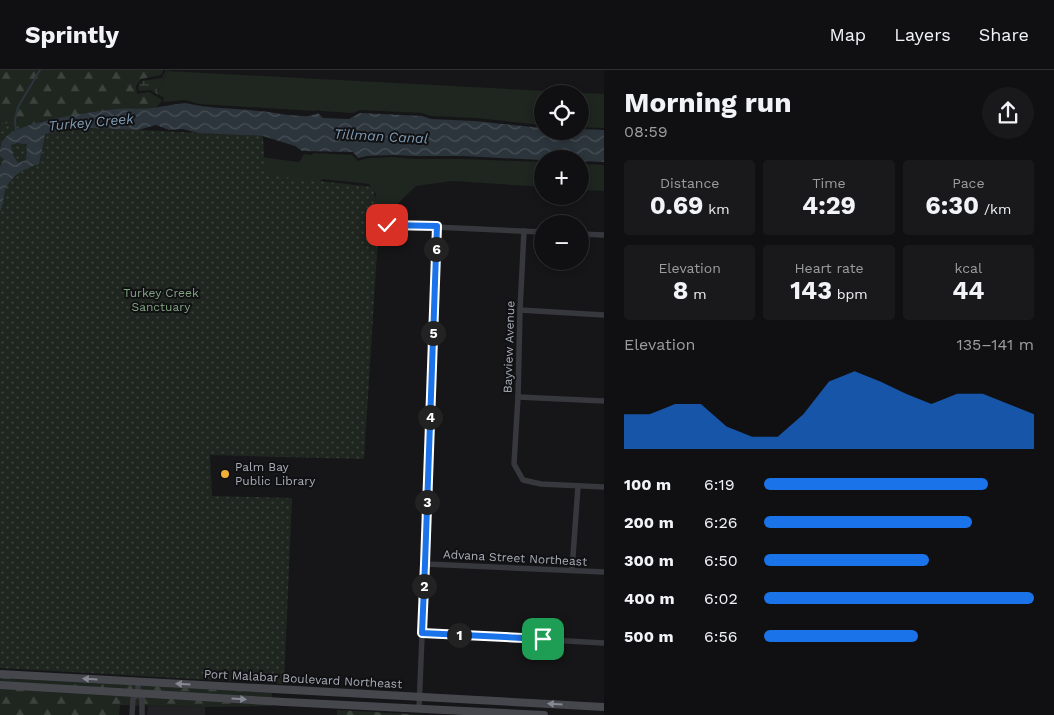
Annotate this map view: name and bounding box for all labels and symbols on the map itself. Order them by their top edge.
water label: Turkey Creek [48,110,135,134]
water label: Tillman Canal [334,126,428,146]
pin [366,204,408,246]
pin: 6 [424,236,448,262]
park label: Turkey Creek Sanctuary [123,286,199,314]
street label: Bayview Avenue [500,300,518,393]
pin: 5 [420,320,446,346]
pin: 4 [418,404,442,430]
place label: Palm Bay Public Library [235,460,316,488]
marker: Palm Bay Public Library [219,468,231,480]
pin: 3 [414,490,440,514]
street label: Advana Street Northeast [443,547,587,569]
pin: 2 [412,574,436,598]
pin [522,618,564,660]
pin: 1 [446,622,472,648]
street label: Port Malabar Boulevard Northeast [203,667,403,691]
one-way arrow [81,674,97,682]
one-way arrow [175,680,191,688]
one-way arrow [231,695,247,703]
one-way arrow [547,700,563,708]

